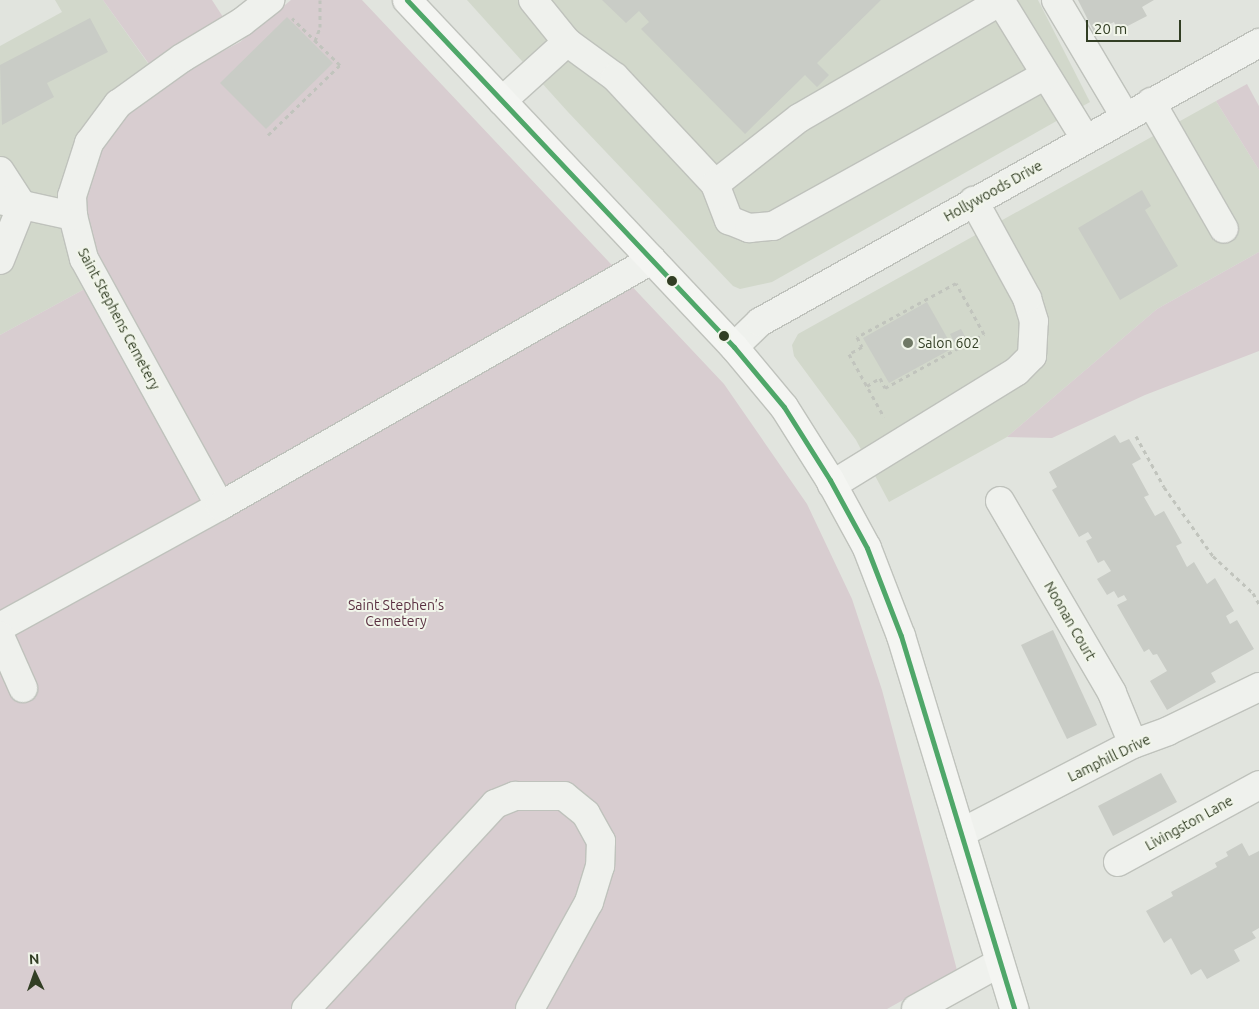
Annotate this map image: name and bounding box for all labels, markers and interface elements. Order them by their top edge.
scale bar [1089,10,1184,42]
text: 20 m [1094,20,1127,37]
street label: Hollywoods Drive [941,157,1045,225]
street label: Saint Stephens Cemetery [74,245,164,393]
unlabelled marker [667,276,677,286]
unlabelled marker [719,331,729,341]
place label: Salon 602 [918,335,979,351]
marker: Salon 602 [902,337,914,349]
street label: Noonan Court [1041,579,1099,663]
park label: Saint Stephen’s Cemetery [348,597,444,630]
street label: Lamphill Drive [1065,731,1153,785]
street label: Livingston Lane [1142,792,1236,854]
north arrow [10,949,60,999]
text: N [29,951,40,967]

